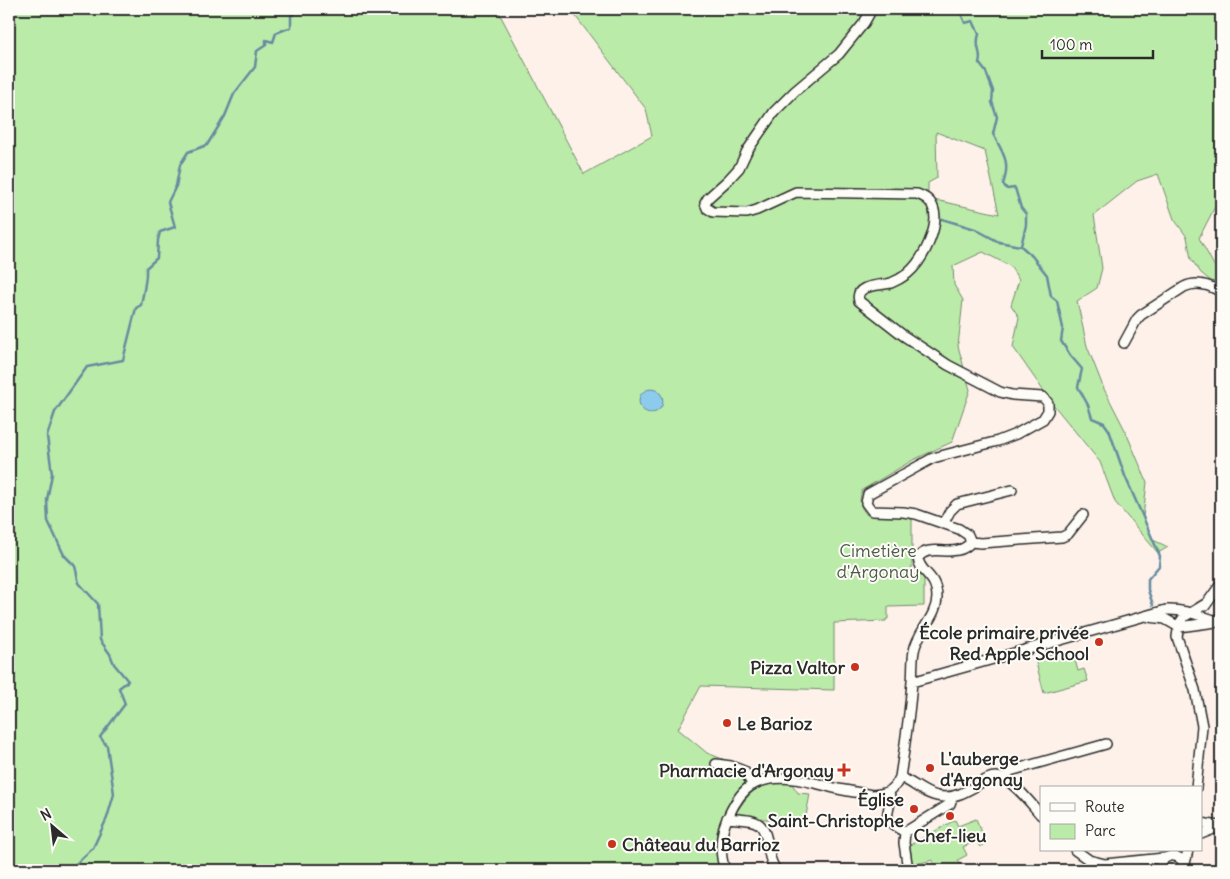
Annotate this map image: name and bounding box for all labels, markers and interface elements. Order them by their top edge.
scale bar [1042,28,1154,60]
text: 100 m [1050,35,1092,54]
park label: Cimetière d'Argonay [836,539,920,583]
place label: École primaire privée Red Apple School [919,621,1089,665]
marker: École primaire privée Red Apple School [1093,636,1105,648]
place label: Pizza Valtor [750,656,846,679]
marker: Pizza Valtor [849,661,861,673]
place label: Le Barioz [737,712,813,735]
marker: Le Barioz [721,717,733,729]
place label: L'auberge d'Argonay [940,747,1023,791]
place label: Pharmacie d'Argonay [659,759,834,782]
marker: L'auberge d'Argonay [924,762,936,774]
marker: Pharmacie d'Argonay [838,764,850,776]
legend [1040,786,1202,852]
place label: Église Saint-Christophe [768,788,904,832]
text: Route [1085,797,1125,816]
north arrow [28,802,78,852]
marker: Église Saint-Christophe [908,803,920,815]
text: N [37,804,54,825]
marker: Chef-lieu [944,810,956,822]
text: Parc [1085,821,1116,840]
place label: Chef-lieu [913,824,987,847]
place label: Château du Barrioz [622,833,780,856]
marker: Château du Barrioz [606,838,618,850]

